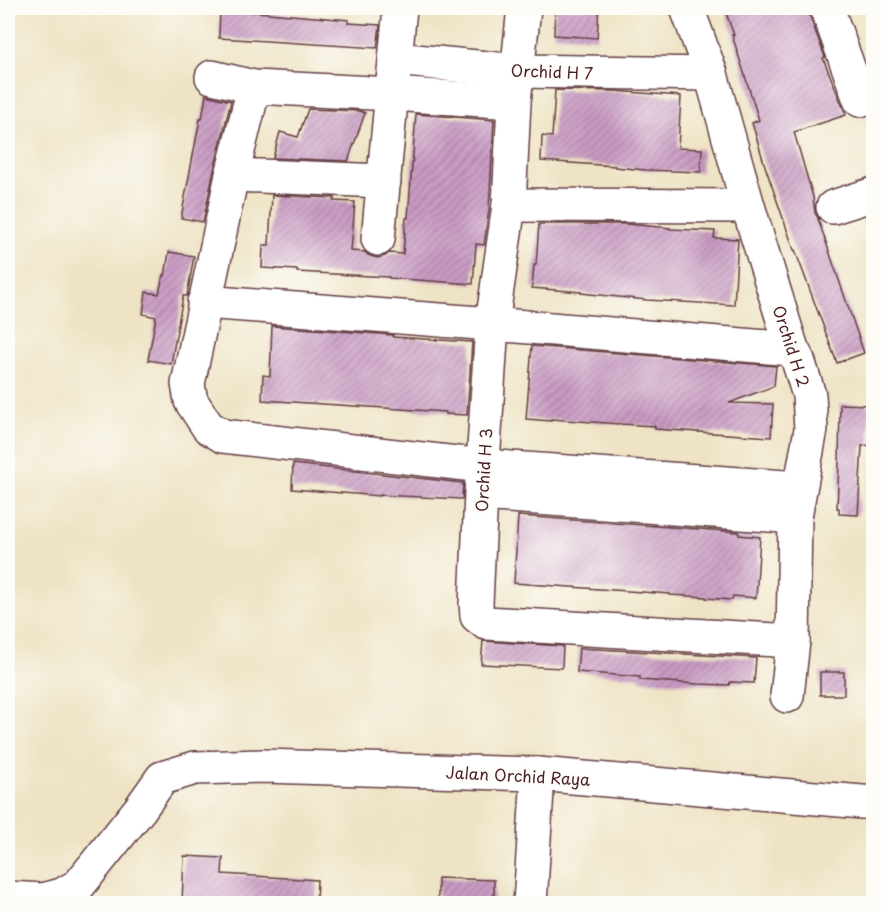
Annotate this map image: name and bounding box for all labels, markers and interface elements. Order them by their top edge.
street label: Orchid H 7 [510,58,594,84]
street label: Orchid H 2 [768,302,816,390]
street label: Orchid H 3 [469,428,497,512]
street label: Jalan Orchid Raya [445,759,591,791]

